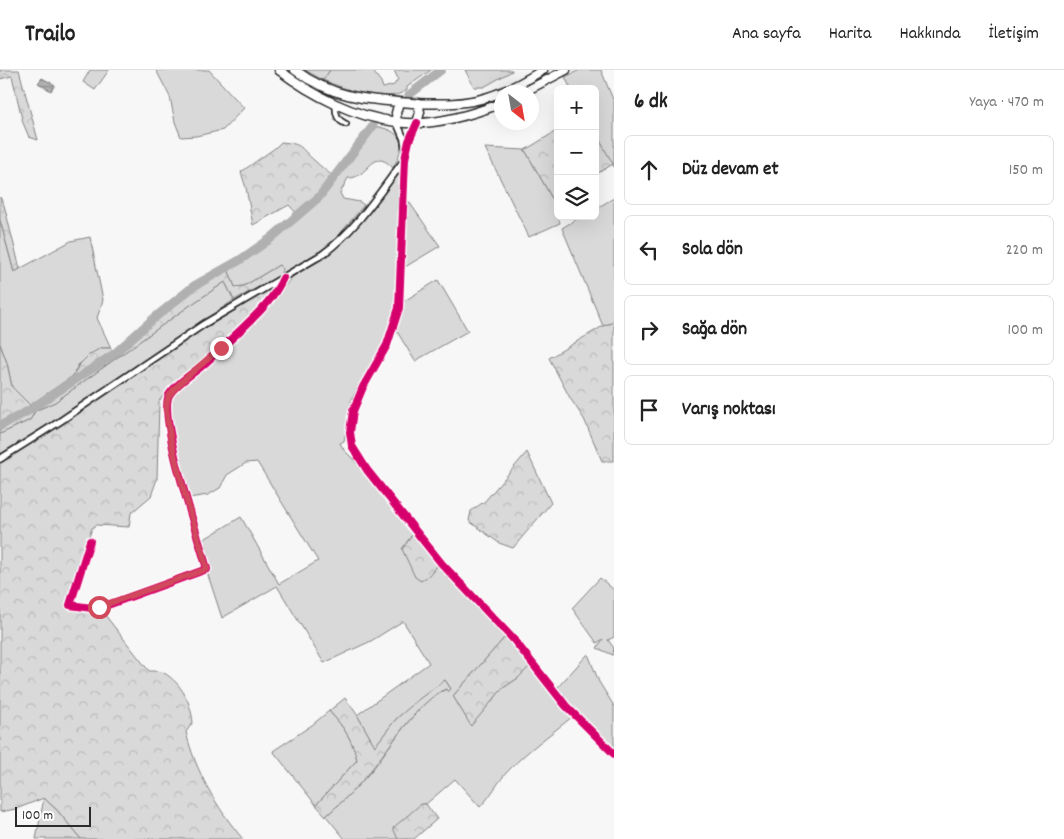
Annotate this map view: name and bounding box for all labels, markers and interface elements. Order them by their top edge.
text: Trailo [25,18,76,52]
text: Ana sayfa [732,22,801,47]
text: Harita [829,22,871,47]
text: Hakkında [899,22,960,47]
text: İletişim [988,22,1039,47]
north arrow [494,85,539,130]
map controls [554,85,599,220]
button: + [554,85,599,130]
text: 6 dk [634,88,668,118]
text: Yaya · 470 m [970,91,1044,114]
button: − [554,130,599,175]
icon: ahead [635,156,663,184]
text: Düz devam et [682,157,778,184]
text: 150 m [1009,159,1043,182]
button: layers [554,175,599,220]
icon: left [635,236,663,264]
text: Sola dön [682,237,743,264]
text: 220 m [1006,239,1043,262]
icon: right [635,316,663,344]
text: Sağa dön [682,317,747,344]
text: 100 m [1007,319,1043,342]
route end [210,337,233,360]
icon: arrive [635,396,663,424]
text: Varış noktası [682,397,776,424]
route start [88,596,111,619]
scale bar [15,804,91,827]
text: 100 m [22,806,53,826]

